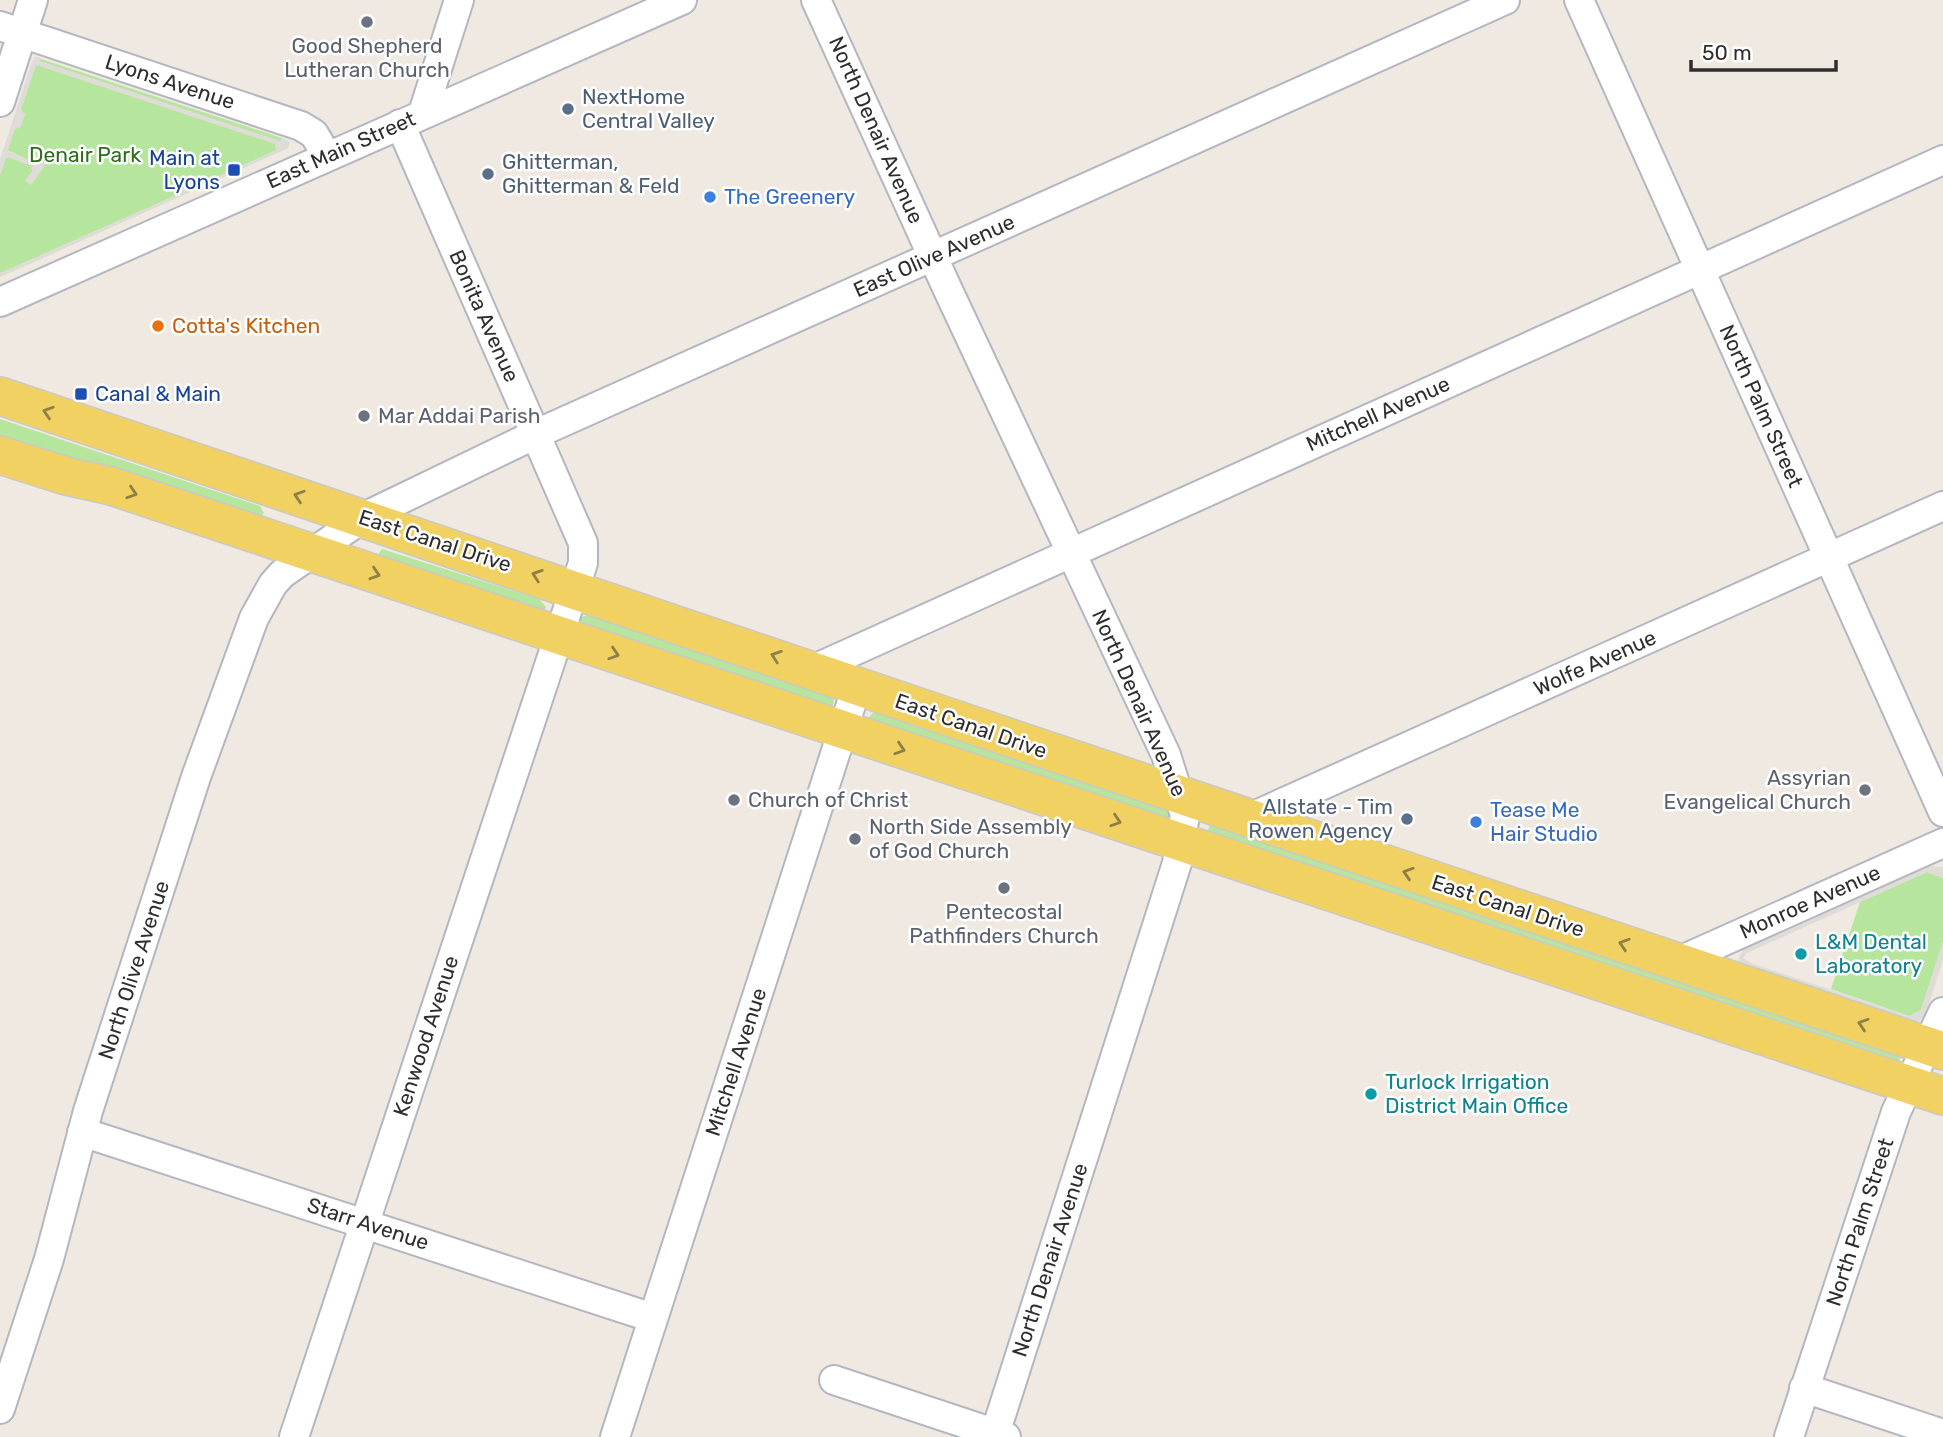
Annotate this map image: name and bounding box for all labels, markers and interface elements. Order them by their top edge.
marker: Good Shepherd Lutheran Church [359,14,375,30]
scale bar [1691,28,1836,72]
street label: North Denair Avenue [824,32,929,227]
place label: Good Shepherd Lutheran Church [284,33,450,82]
text: 50 m [1702,40,1752,65]
street label: Lyons Avenue [102,49,238,114]
place label: NextHome Central Valley [582,84,715,133]
marker: NextHome Central Valley [560,101,576,117]
street label: East Main Street [262,106,419,194]
park label: Denair Park [29,142,141,167]
place label: Main at Lyons [149,145,220,194]
place label: Ghitterman, Ghitterman & Feld [502,149,680,198]
marker: Main at Lyons [226,162,242,178]
marker: Ghitterman, Ghitterman & Feld [480,166,496,182]
place label: The Greenery [724,184,855,209]
marker: The Greenery [702,189,718,205]
street label: East Olive Avenue [849,209,1018,302]
street label: Bonita Avenue [444,246,525,386]
place label: Cotta's Kitchen [172,313,320,338]
marker: Cotta's Kitchen [150,318,166,334]
street label: North Palm Street [1714,321,1809,491]
street label: Mitchell Avenue [1302,371,1453,456]
place label: Canal & Main [95,381,221,406]
marker: Canal & Main [73,386,89,402]
place label: Mar Addai Parish [378,403,541,428]
one-way arrow [43,406,55,420]
marker: Mar Addai Parish [356,408,372,424]
one-way arrow [125,485,138,499]
one-way arrow [294,490,306,504]
street label: East Canal Drive [356,504,515,577]
one-way arrow [369,566,381,580]
one-way arrow [532,569,544,583]
street label: North Denair Avenue [1087,605,1192,800]
street label: Wolfe Avenue [1530,624,1660,701]
one-way arrow [608,645,620,660]
one-way arrow [770,650,782,664]
street label: East Canal Drive [892,688,1050,763]
one-way arrow [893,741,906,755]
place label: Assyrian Evangelical Church [1664,765,1851,814]
marker: Assyrian Evangelical Church [1857,782,1873,798]
place label: Church of Christ [748,787,908,812]
marker: Church of Christ [726,792,742,808]
place label: Allstate - Tim Rowen Agency [1248,794,1393,843]
place label: Tease Me Hair Studio [1490,797,1598,846]
marker: Allstate - Tim Rowen Agency [1399,811,1415,827]
one-way arrow [1109,813,1121,827]
place label: North Side Assembly of God Church [869,814,1072,863]
marker: Tease Me Hair Studio [1468,814,1484,830]
marker: North Side Assembly of God Church [847,831,863,847]
street label: Monroe Avenue [1736,859,1884,944]
one-way arrow [1403,867,1415,881]
street label: East Canal Drive [1429,869,1588,942]
street label: North Olive Avenue [93,877,174,1062]
marker: Pentecostal Pathfinders Church [996,880,1012,896]
place label: Pentecostal Pathfinders Church [909,899,1099,948]
place label: L&M Dental Laboratory [1815,929,1927,978]
one-way arrow [1619,938,1631,952]
marker: L&M Dental Laboratory [1793,946,1809,962]
street label: Kenwood Avenue [388,952,463,1119]
street label: Mitchell Avenue [700,985,771,1139]
one-way arrow [1858,1018,1870,1032]
place label: Turlock Irrigation District Main Office [1385,1069,1568,1118]
marker: Turlock Irrigation District Main Office [1363,1086,1379,1102]
street label: North Palm Street [1821,1135,1898,1309]
street label: North Denair Avenue [1006,1160,1093,1360]
street label: Starr Avenue [304,1192,432,1255]

